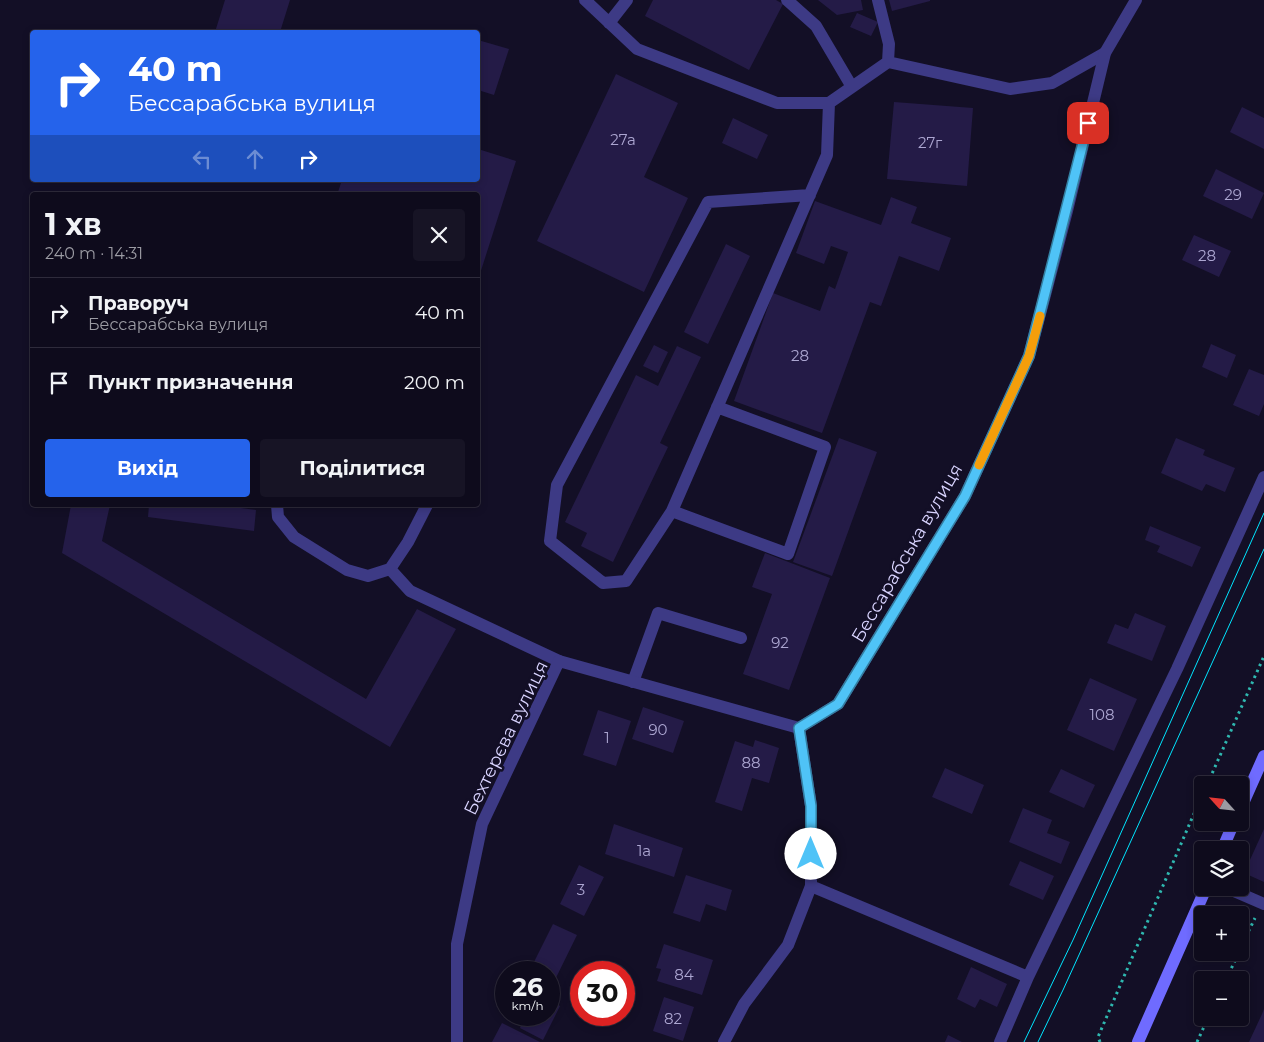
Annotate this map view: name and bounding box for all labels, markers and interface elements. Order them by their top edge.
text: 40 m [128,47,223,90]
icon: right [45,50,110,115]
text: Бессарабська вулиця [128,90,376,117]
pin [1067,102,1109,144]
icon: arrive [1074,109,1102,137]
house number: 27а [610,130,636,149]
house number: 27г [918,133,943,152]
icon: left [188,145,216,173]
icon: ahead [241,145,269,173]
icon: right [294,145,322,173]
house number: 29 [1224,185,1242,204]
text: 1 хв [45,206,102,243]
button: close [413,209,465,261]
text: 240 m · 14:31 [45,244,143,263]
house number: 28 [1198,246,1216,265]
text: Праворуч [88,292,189,315]
icon: right [45,299,73,327]
text: 40 m [415,301,465,324]
text: Бессарабська вулиця [88,315,268,334]
house number: 28 [791,346,809,365]
icon: arrive [45,369,73,397]
text: Пункт призначення [88,371,294,394]
text: 200 m [404,371,465,394]
button: Вихід [45,439,250,497]
button: Поділитися [260,439,465,497]
street label: Бессарабська вулиця [847,460,967,646]
house number: 92 [771,633,789,652]
street label: Бехтерєва вулиця [459,657,553,819]
house number: 108 [1090,705,1114,724]
house number: 90 [648,720,668,739]
house number: 1 [604,728,610,747]
house number: 88 [741,753,761,772]
north arrow [1194,776,1249,831]
map controls [1194,776,1249,1026]
position arrow [784,827,836,879]
house number: 1а [637,841,651,860]
button: layers [1194,841,1249,896]
house number: 3 [577,880,585,899]
button: + [1194,906,1249,961]
speed limit sign: 30 [570,961,635,1026]
house number: 84 [674,965,694,984]
button: − [1194,971,1249,1026]
text: 26 [512,972,543,1002]
text: km/h [511,998,544,1013]
house number: 82 [664,1009,682,1028]

